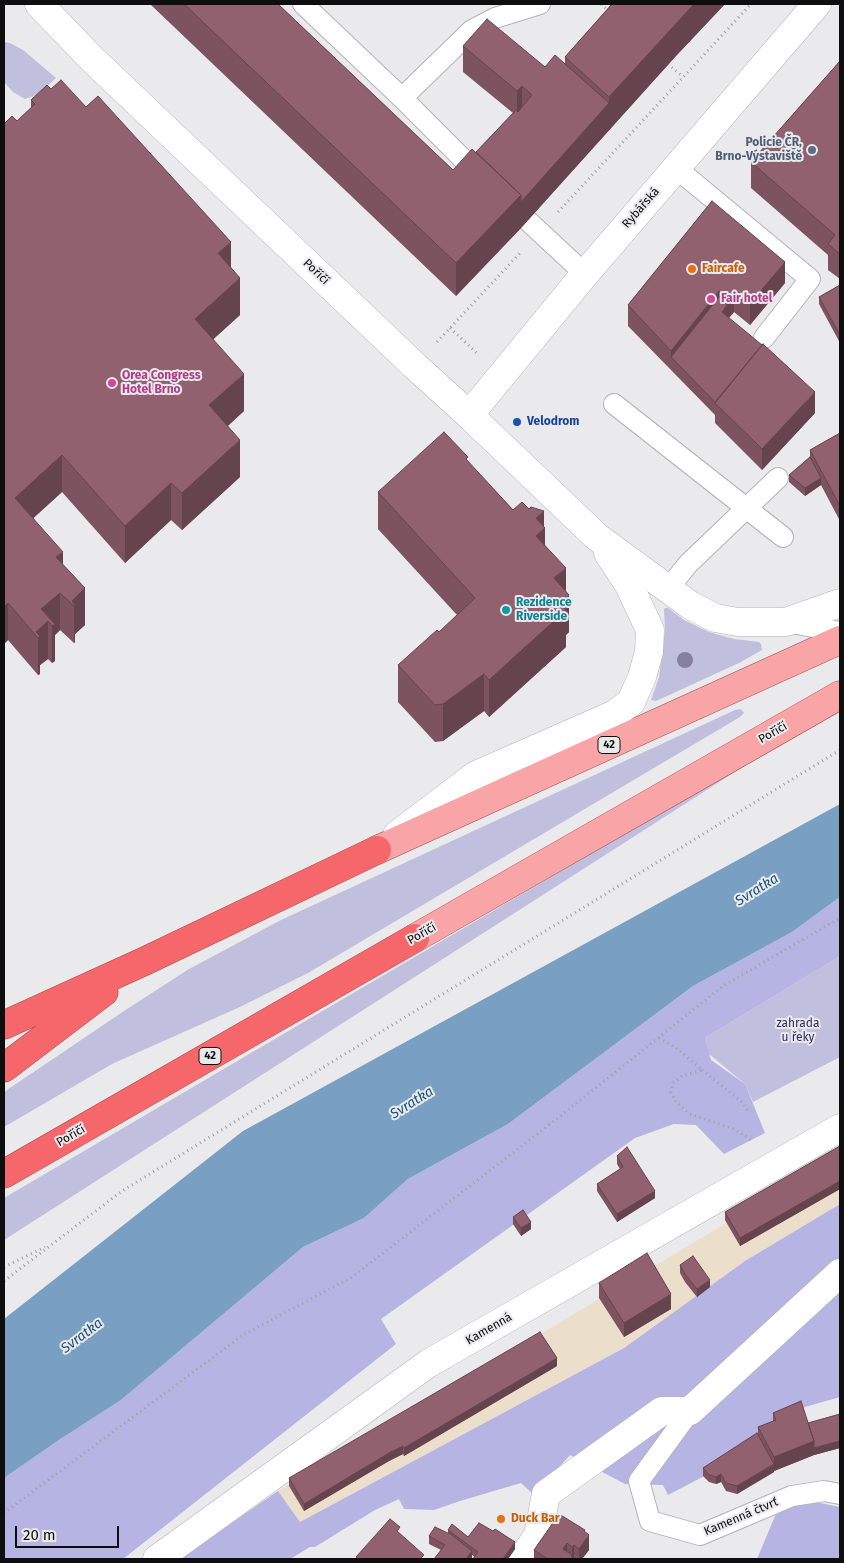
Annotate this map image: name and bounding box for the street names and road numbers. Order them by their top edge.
street label: Rybářská [619,185,663,231]
street label: Poříčí [300,256,332,288]
street label: Poříčí [756,719,790,747]
road number: 42 [598,736,620,754]
street label: Poříčí [405,920,439,948]
road number: 42 [199,1048,221,1064]
street label: Poříčí [54,1122,88,1150]
street label: Kamenná [463,1310,515,1348]
street label: Kamenná čtvrť [702,1495,780,1539]

